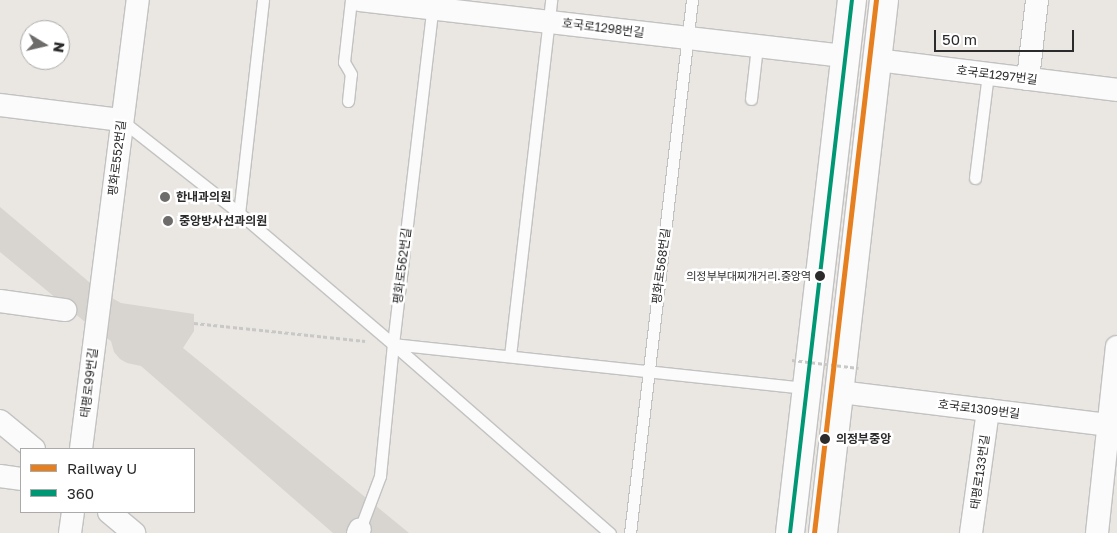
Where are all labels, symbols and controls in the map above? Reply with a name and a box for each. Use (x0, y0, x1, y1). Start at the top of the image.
street label: 호국로1298번길 (561, 16, 645, 40)
north arrow (20, 20, 70, 70)
scale bar (937, 20, 1077, 52)
text: 50 m (942, 30, 977, 48)
text: N (50, 41, 69, 54)
street label: 호국로1297번길 (956, 63, 1038, 87)
street label: 평화로552번길 (105, 119, 129, 197)
marker: 한내과의원 (158, 190, 172, 204)
place label: 한내과의원 (176, 190, 231, 204)
marker: 중앙방사선과의원 (161, 214, 175, 228)
place label: 중앙방사선과의원 (179, 214, 267, 228)
street label: 평화로562번길 (390, 227, 414, 305)
street label: 평화로568번길 (649, 227, 673, 305)
place label: 의정부부대찌개거리.중앙역 (686, 269, 811, 283)
marker: 의정부부대찌개거리.중앙역 (815, 271, 825, 281)
street label: 태평로99번길 (78, 348, 100, 418)
street label: 호국로1309번길 (937, 397, 1021, 421)
marker: 의정부중앙 (818, 432, 832, 446)
place label: 의정부중앙 (836, 432, 891, 446)
street label: 태평로133번길 (968, 434, 992, 510)
legend (20, 448, 195, 513)
text: Railway U (67, 459, 137, 477)
text: 360 (67, 484, 94, 502)

